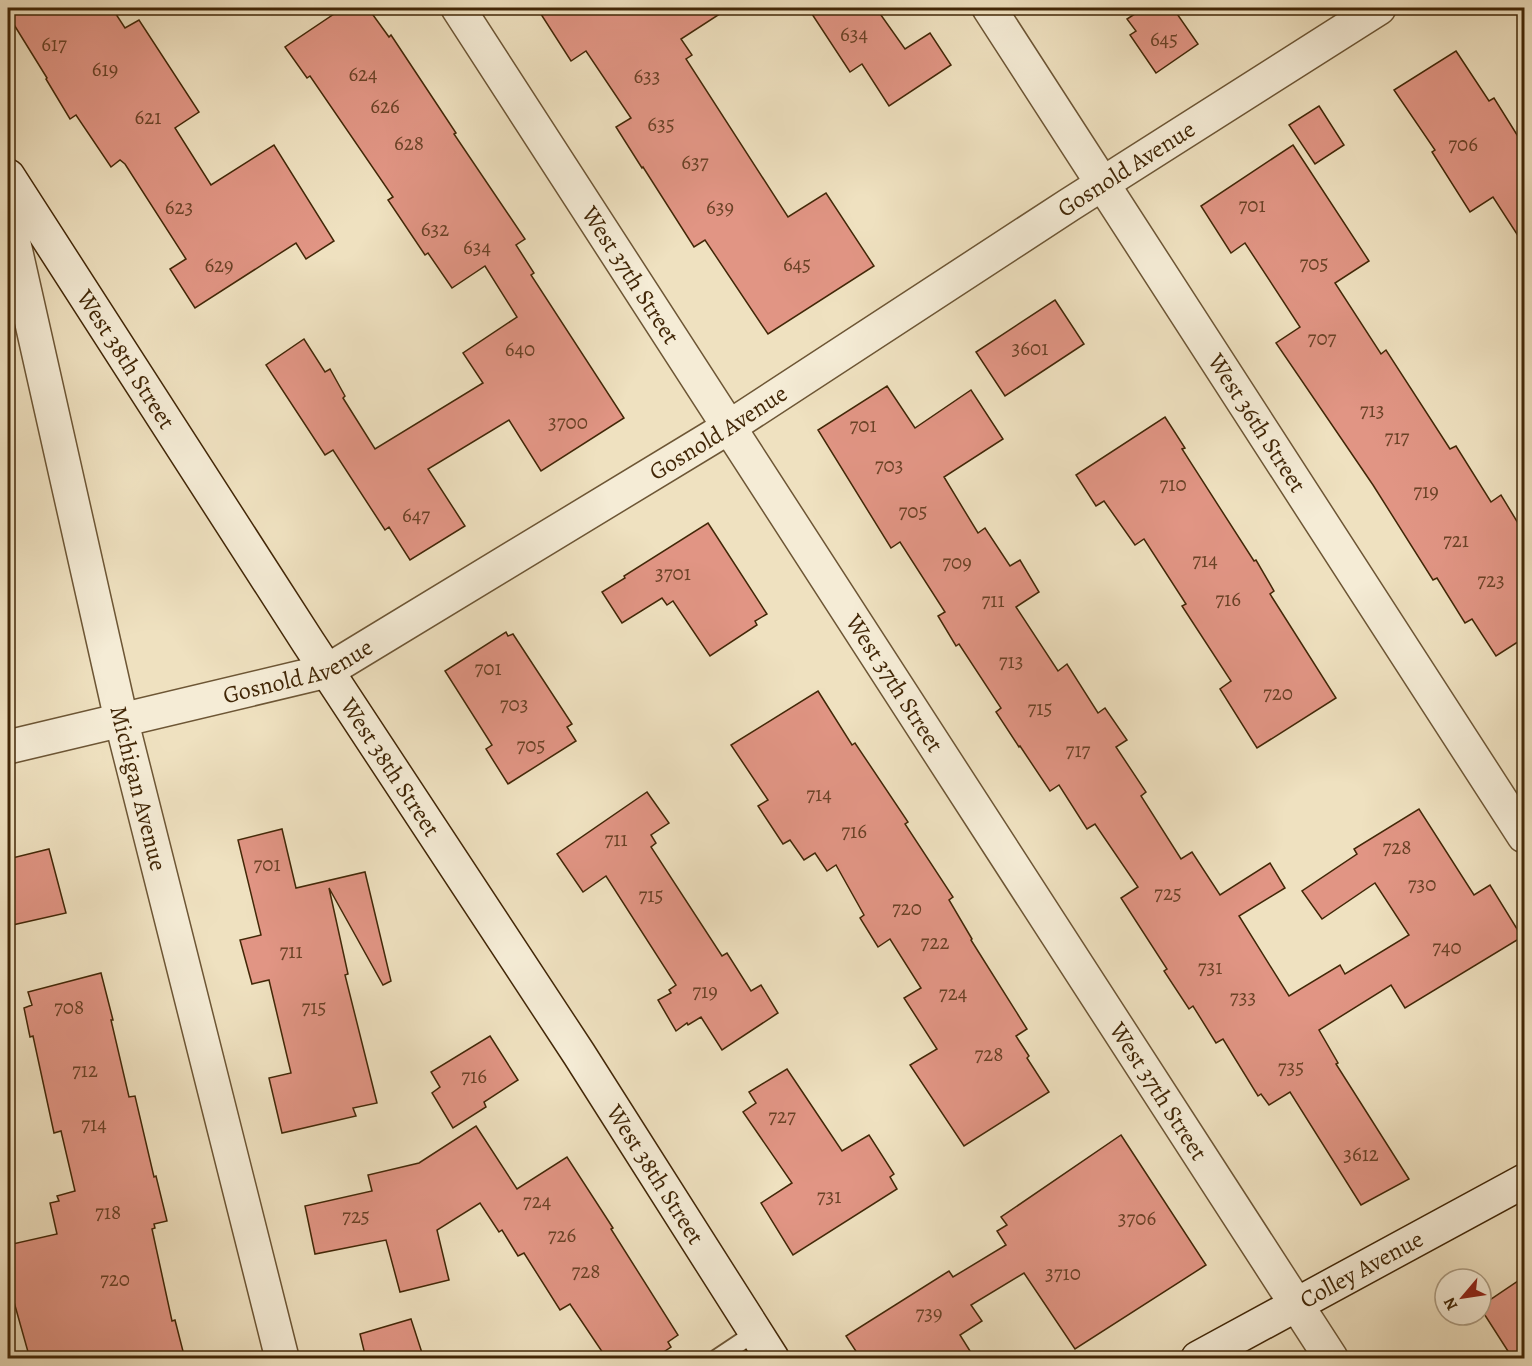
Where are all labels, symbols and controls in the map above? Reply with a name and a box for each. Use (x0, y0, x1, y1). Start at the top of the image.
house number: 634 (840, 20, 868, 48)
house number: 645 (1150, 25, 1178, 53)
house number: 617 (41, 30, 67, 58)
house number: 619 (92, 55, 118, 83)
house number: 624 (348, 60, 378, 88)
house number: 633 (633, 62, 661, 90)
house number: 626 (370, 92, 400, 120)
house number: 621 (135, 103, 161, 131)
house number: 635 (647, 110, 675, 138)
street label: Gosnold Avenue (1051, 113, 1201, 224)
house number: 628 (394, 129, 424, 157)
house number: 706 (1448, 130, 1478, 158)
house number: 637 (681, 148, 709, 176)
house number: 701 (1238, 191, 1266, 219)
house number: 623 (165, 193, 193, 221)
house number: 639 (706, 193, 734, 221)
street label: West 37th Street (574, 199, 687, 350)
house number: 632 (421, 215, 449, 243)
house number: 634 (463, 233, 491, 261)
house number: 705 (1299, 249, 1329, 277)
house number: 645 (783, 250, 811, 278)
house number: 629 (204, 251, 234, 279)
street label: West 38th Street (69, 283, 183, 435)
house number: 707 (1308, 324, 1337, 352)
house number: 3601 (1012, 334, 1048, 362)
house number: 640 (505, 335, 535, 363)
street label: West 36th Street (1200, 346, 1314, 499)
street label: Gosnold Avenue (643, 377, 793, 488)
house number: 713 (1360, 396, 1384, 424)
house number: 3700 (548, 408, 588, 436)
house number: 701 (849, 411, 877, 439)
house number: 717 (1385, 423, 1410, 451)
house number: 703 (875, 451, 903, 479)
house number: 710 (1159, 470, 1187, 498)
house number: 719 (1413, 477, 1439, 505)
house number: 705 (898, 497, 928, 525)
house number: 647 (402, 501, 430, 529)
house number: 721 (1443, 526, 1469, 554)
house number: 714 (1192, 546, 1218, 574)
house number: 709 (942, 548, 972, 576)
house number: 3701 (655, 559, 691, 587)
house number: 723 (1477, 566, 1505, 594)
house number: 716 (1215, 585, 1241, 613)
house number: 711 (981, 586, 1005, 614)
street label: West 37th Street (838, 607, 951, 758)
street label: Gosnold Avenue (220, 631, 379, 711)
house number: 713 (999, 647, 1023, 675)
house number: 701 (474, 654, 502, 682)
house number: 720 (1263, 679, 1293, 707)
house number: 703 (500, 690, 528, 718)
street label: West 38th Street (332, 691, 448, 843)
house number: 715 (1027, 694, 1053, 722)
street label: Michigan Avenue (103, 703, 175, 874)
house number: 705 (516, 731, 546, 759)
house number: 717 (1066, 736, 1091, 764)
house number: 714 (806, 780, 832, 808)
house number: 716 (841, 817, 867, 845)
house number: 711 (604, 825, 628, 853)
house number: 728 (1383, 833, 1411, 861)
house number: 701 (253, 850, 281, 878)
house number: 730 (1408, 870, 1436, 898)
house number: 725 (1154, 879, 1182, 907)
house number: 715 (638, 881, 664, 909)
house number: 720 (892, 894, 922, 922)
house number: 722 (921, 928, 949, 956)
house number: 740 (1432, 933, 1462, 961)
house number: 711 (279, 937, 303, 965)
house number: 731 (1198, 953, 1222, 981)
house number: 719 (692, 977, 718, 1005)
house number: 724 (939, 979, 967, 1007)
house number: 733 (1230, 983, 1256, 1011)
house number: 708 (54, 993, 84, 1021)
house number: 715 (301, 993, 327, 1021)
street label: West 37th Street (1102, 1015, 1215, 1166)
house number: 728 (975, 1040, 1003, 1068)
house number: 735 (1278, 1053, 1304, 1081)
house number: 712 (72, 1056, 98, 1084)
house number: 716 (461, 1062, 487, 1090)
street label: West 38th Street (599, 1098, 712, 1251)
house number: 727 (768, 1102, 796, 1130)
house number: 714 (81, 1110, 107, 1138)
house number: 3612 (1343, 1140, 1379, 1168)
house number: 731 (817, 1182, 841, 1210)
house number: 724 (523, 1187, 551, 1215)
house number: 718 (95, 1198, 121, 1226)
house number: 725 (342, 1202, 370, 1230)
house number: 3706 (1118, 1204, 1157, 1232)
house number: 726 (548, 1221, 577, 1249)
street label: Colley Avenue (1294, 1223, 1429, 1316)
house number: 728 (572, 1257, 600, 1285)
house number: 3710 (1045, 1259, 1081, 1287)
house number: 720 (100, 1265, 130, 1293)
north arrow (1433, 1267, 1493, 1327)
text: N (1438, 1293, 1463, 1314)
house number: 739 (915, 1299, 943, 1327)

